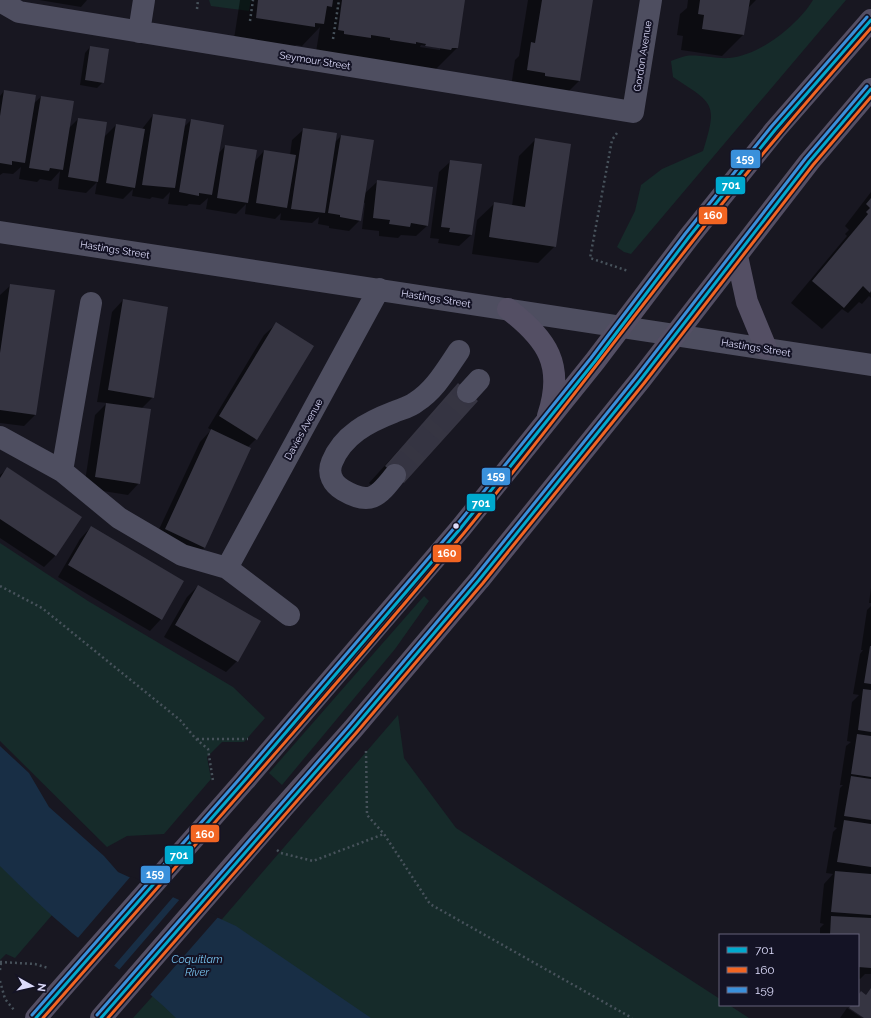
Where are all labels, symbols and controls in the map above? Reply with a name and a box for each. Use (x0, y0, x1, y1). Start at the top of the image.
street label: Gordon Avenue (631, 20, 654, 92)
street label: Seymour Street (279, 49, 352, 72)
line badge: 159 (730, 149, 761, 169)
text: 159 (736, 153, 755, 166)
line badge: 701 (715, 176, 746, 195)
text: 701 (722, 179, 741, 192)
line badge: 160 (698, 206, 728, 225)
text: 160 (704, 209, 723, 222)
street label: Hastings Street (79, 239, 151, 261)
street label: Hastings Street (400, 288, 472, 310)
street label: Hastings Street (720, 337, 792, 359)
street label: Davies Avenue (282, 397, 325, 462)
line badge: 159 (481, 467, 511, 486)
text: 159 (487, 470, 506, 483)
line badge: 701 (466, 493, 496, 512)
text: 701 (472, 497, 491, 510)
unlabelled marker (451, 521, 461, 531)
line badge: 160 (432, 544, 462, 563)
text: 160 (438, 547, 457, 560)
line badge: 160 (190, 824, 220, 843)
text: 160 (196, 828, 215, 841)
line badge: 701 (164, 845, 194, 865)
text: 701 (170, 849, 189, 862)
line badge: 159 (140, 865, 171, 884)
text: 159 (146, 868, 165, 881)
legend (719, 934, 859, 1006)
text: 701 (755, 943, 774, 957)
water label: Coquitlam River (171, 953, 223, 979)
text: 160 (755, 963, 775, 977)
north arrow (12, 966, 52, 1006)
text: N (34, 982, 48, 992)
text: 159 (755, 983, 774, 997)

